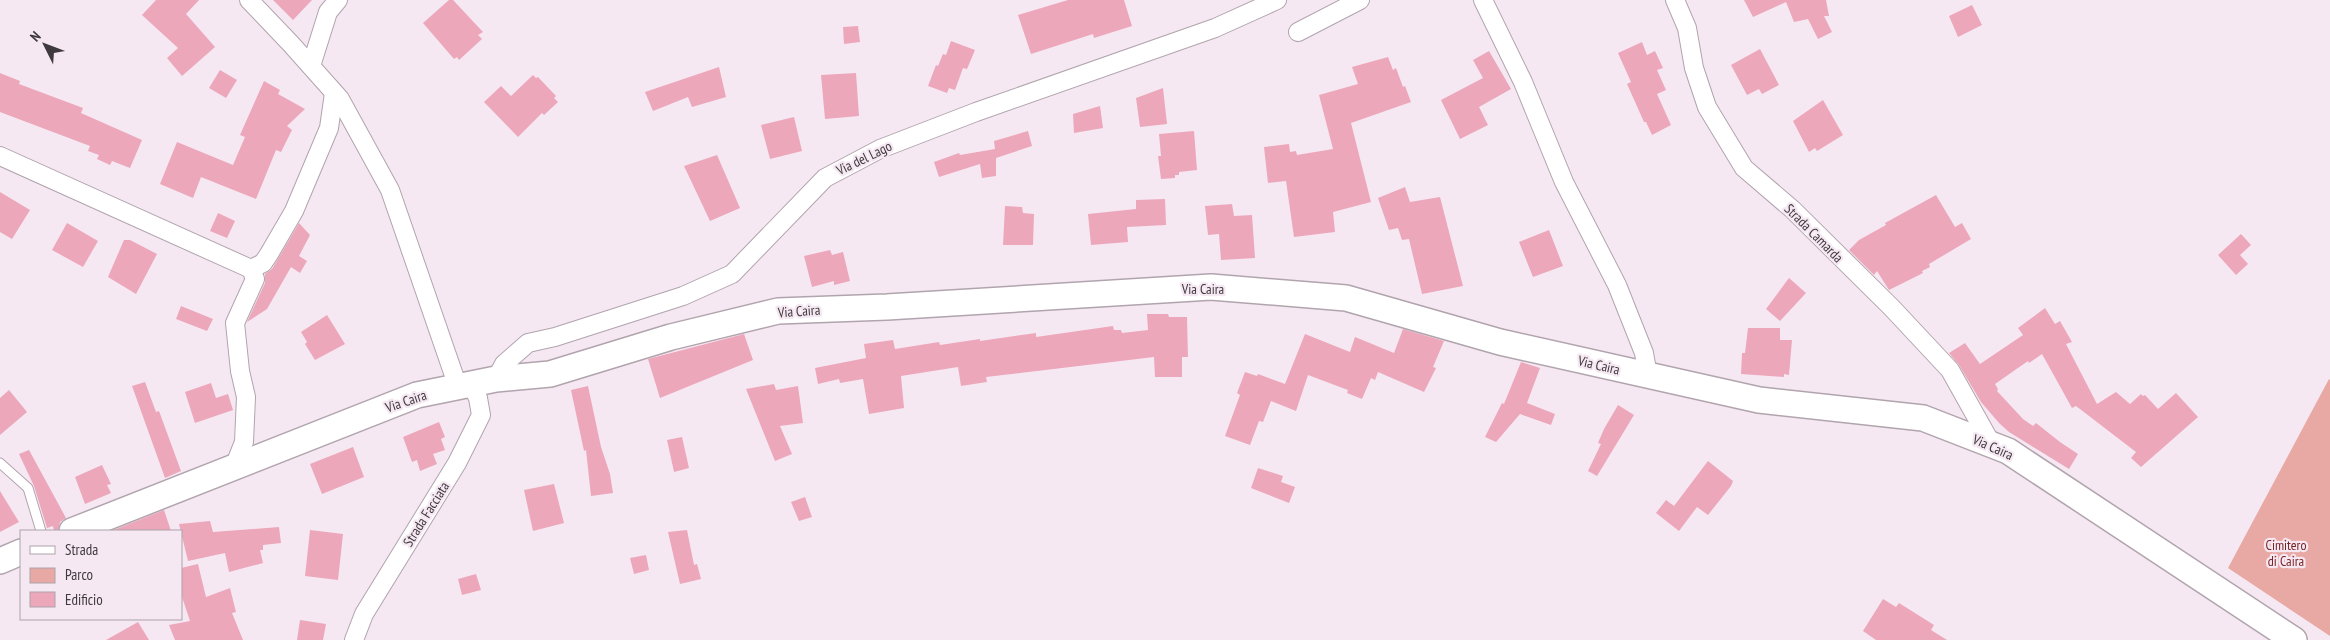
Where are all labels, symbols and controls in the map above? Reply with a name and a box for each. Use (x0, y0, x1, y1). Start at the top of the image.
north arrow (20, 20, 70, 70)
text: N (26, 27, 45, 45)
street label: Via del Lago (832, 137, 895, 180)
street label: Strada Camarda (1781, 200, 1847, 266)
street label: Via Caira (1181, 280, 1224, 298)
street label: Via Caira (776, 301, 821, 322)
street label: Via Caira (1575, 351, 1622, 379)
street label: Via Caira (382, 386, 429, 417)
street label: Via Caira (1969, 430, 2016, 464)
street label: Strada Facciata (399, 478, 453, 550)
legend (20, 530, 182, 620)
park label: Cimitero di Caira (2265, 536, 2307, 570)
text: Strada (65, 540, 98, 559)
text: Parco (65, 565, 93, 584)
text: Edificio (65, 590, 103, 609)

